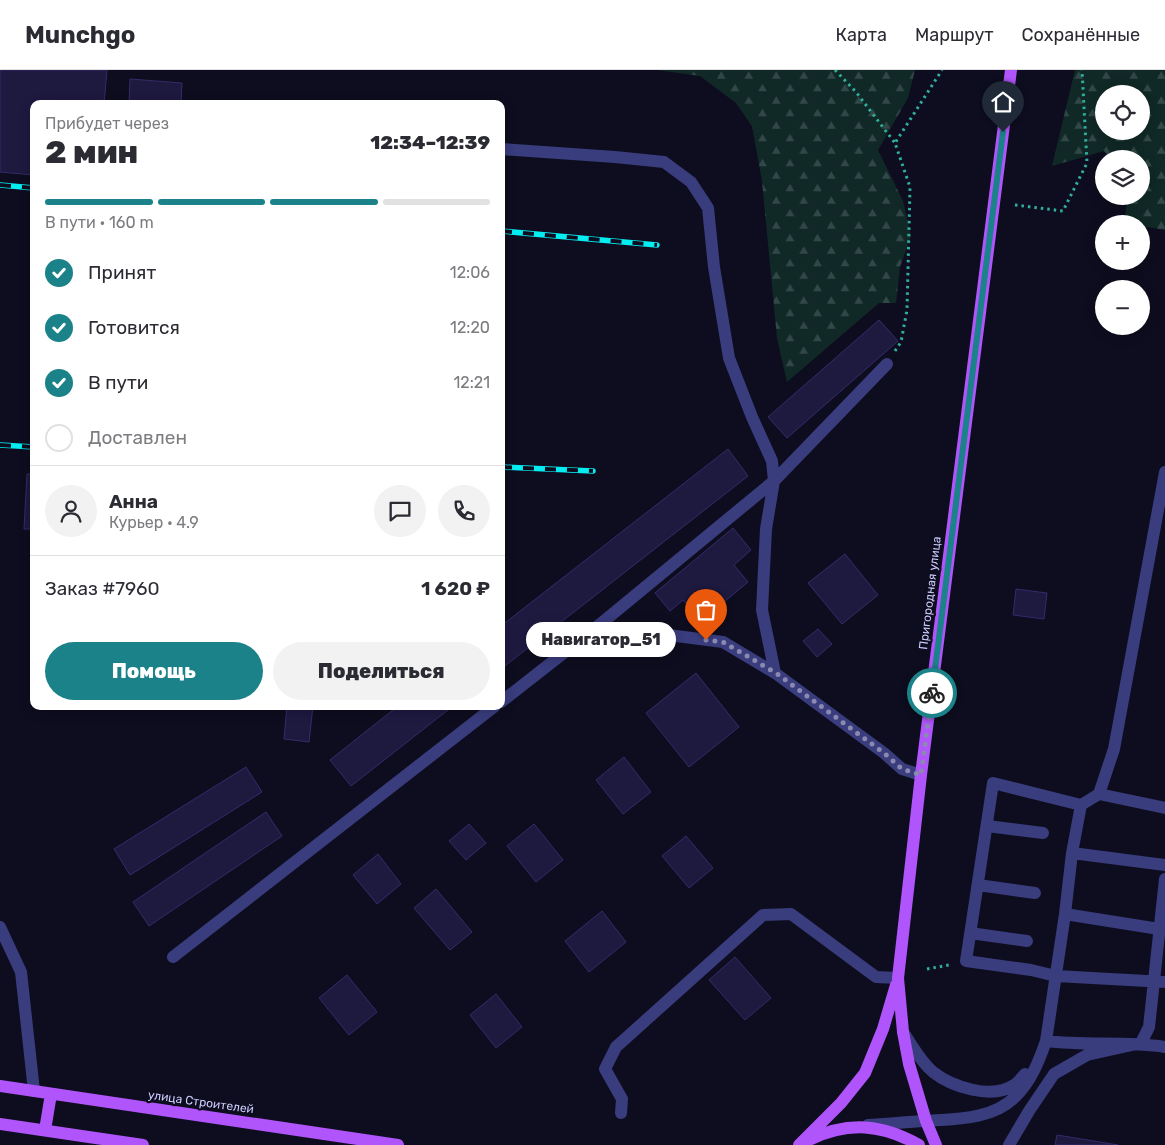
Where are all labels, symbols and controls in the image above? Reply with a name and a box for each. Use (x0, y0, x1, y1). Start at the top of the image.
text: Munchgo (25, 21, 135, 49)
text: Карта (836, 24, 887, 46)
text: Маршрут (915, 24, 994, 46)
text: Сохранённые (1022, 24, 1140, 46)
pin (982, 81, 1024, 132)
map controls (1095, 85, 1150, 335)
button: locate (1095, 85, 1150, 140)
icon: home (989, 88, 1017, 116)
text: Прибудет через (45, 114, 169, 133)
text: 12:34–12:39 (370, 131, 490, 154)
text: 2 мин (45, 133, 138, 171)
button: layers (1095, 150, 1150, 205)
text: В пути · 160 m (45, 213, 154, 232)
button: + (1095, 215, 1150, 270)
icon: check (45, 259, 73, 287)
text: Принят (88, 261, 156, 284)
text: 12:06 (450, 263, 490, 282)
button: − (1095, 280, 1150, 335)
icon: check (45, 314, 73, 342)
text: Готовится (88, 316, 180, 339)
text: 12:20 (450, 318, 490, 337)
icon: check (45, 369, 73, 397)
text: В пути (88, 371, 148, 394)
text: 12:21 (453, 373, 490, 392)
text: Доставлен (88, 426, 187, 449)
button: person (45, 485, 97, 537)
button: chat (374, 485, 426, 537)
button: phone (438, 485, 490, 537)
text: Анна (109, 490, 158, 513)
text: Курьер · 4.9 (109, 513, 199, 532)
street label: Пригородная улица (916, 536, 944, 650)
text: Заказ #7960 (45, 577, 160, 600)
text: 1 620 ₽ (421, 577, 490, 600)
pin (685, 589, 727, 640)
icon: bag (692, 596, 720, 624)
callout: Навигатор_51 (526, 622, 676, 658)
text: Навигатор_51 (541, 630, 661, 649)
button: Помощь (45, 642, 263, 700)
button: Поделиться (273, 642, 490, 700)
courier (907, 668, 957, 718)
icon: bike (918, 679, 946, 707)
street label: улица Строителей (147, 1088, 255, 1116)

